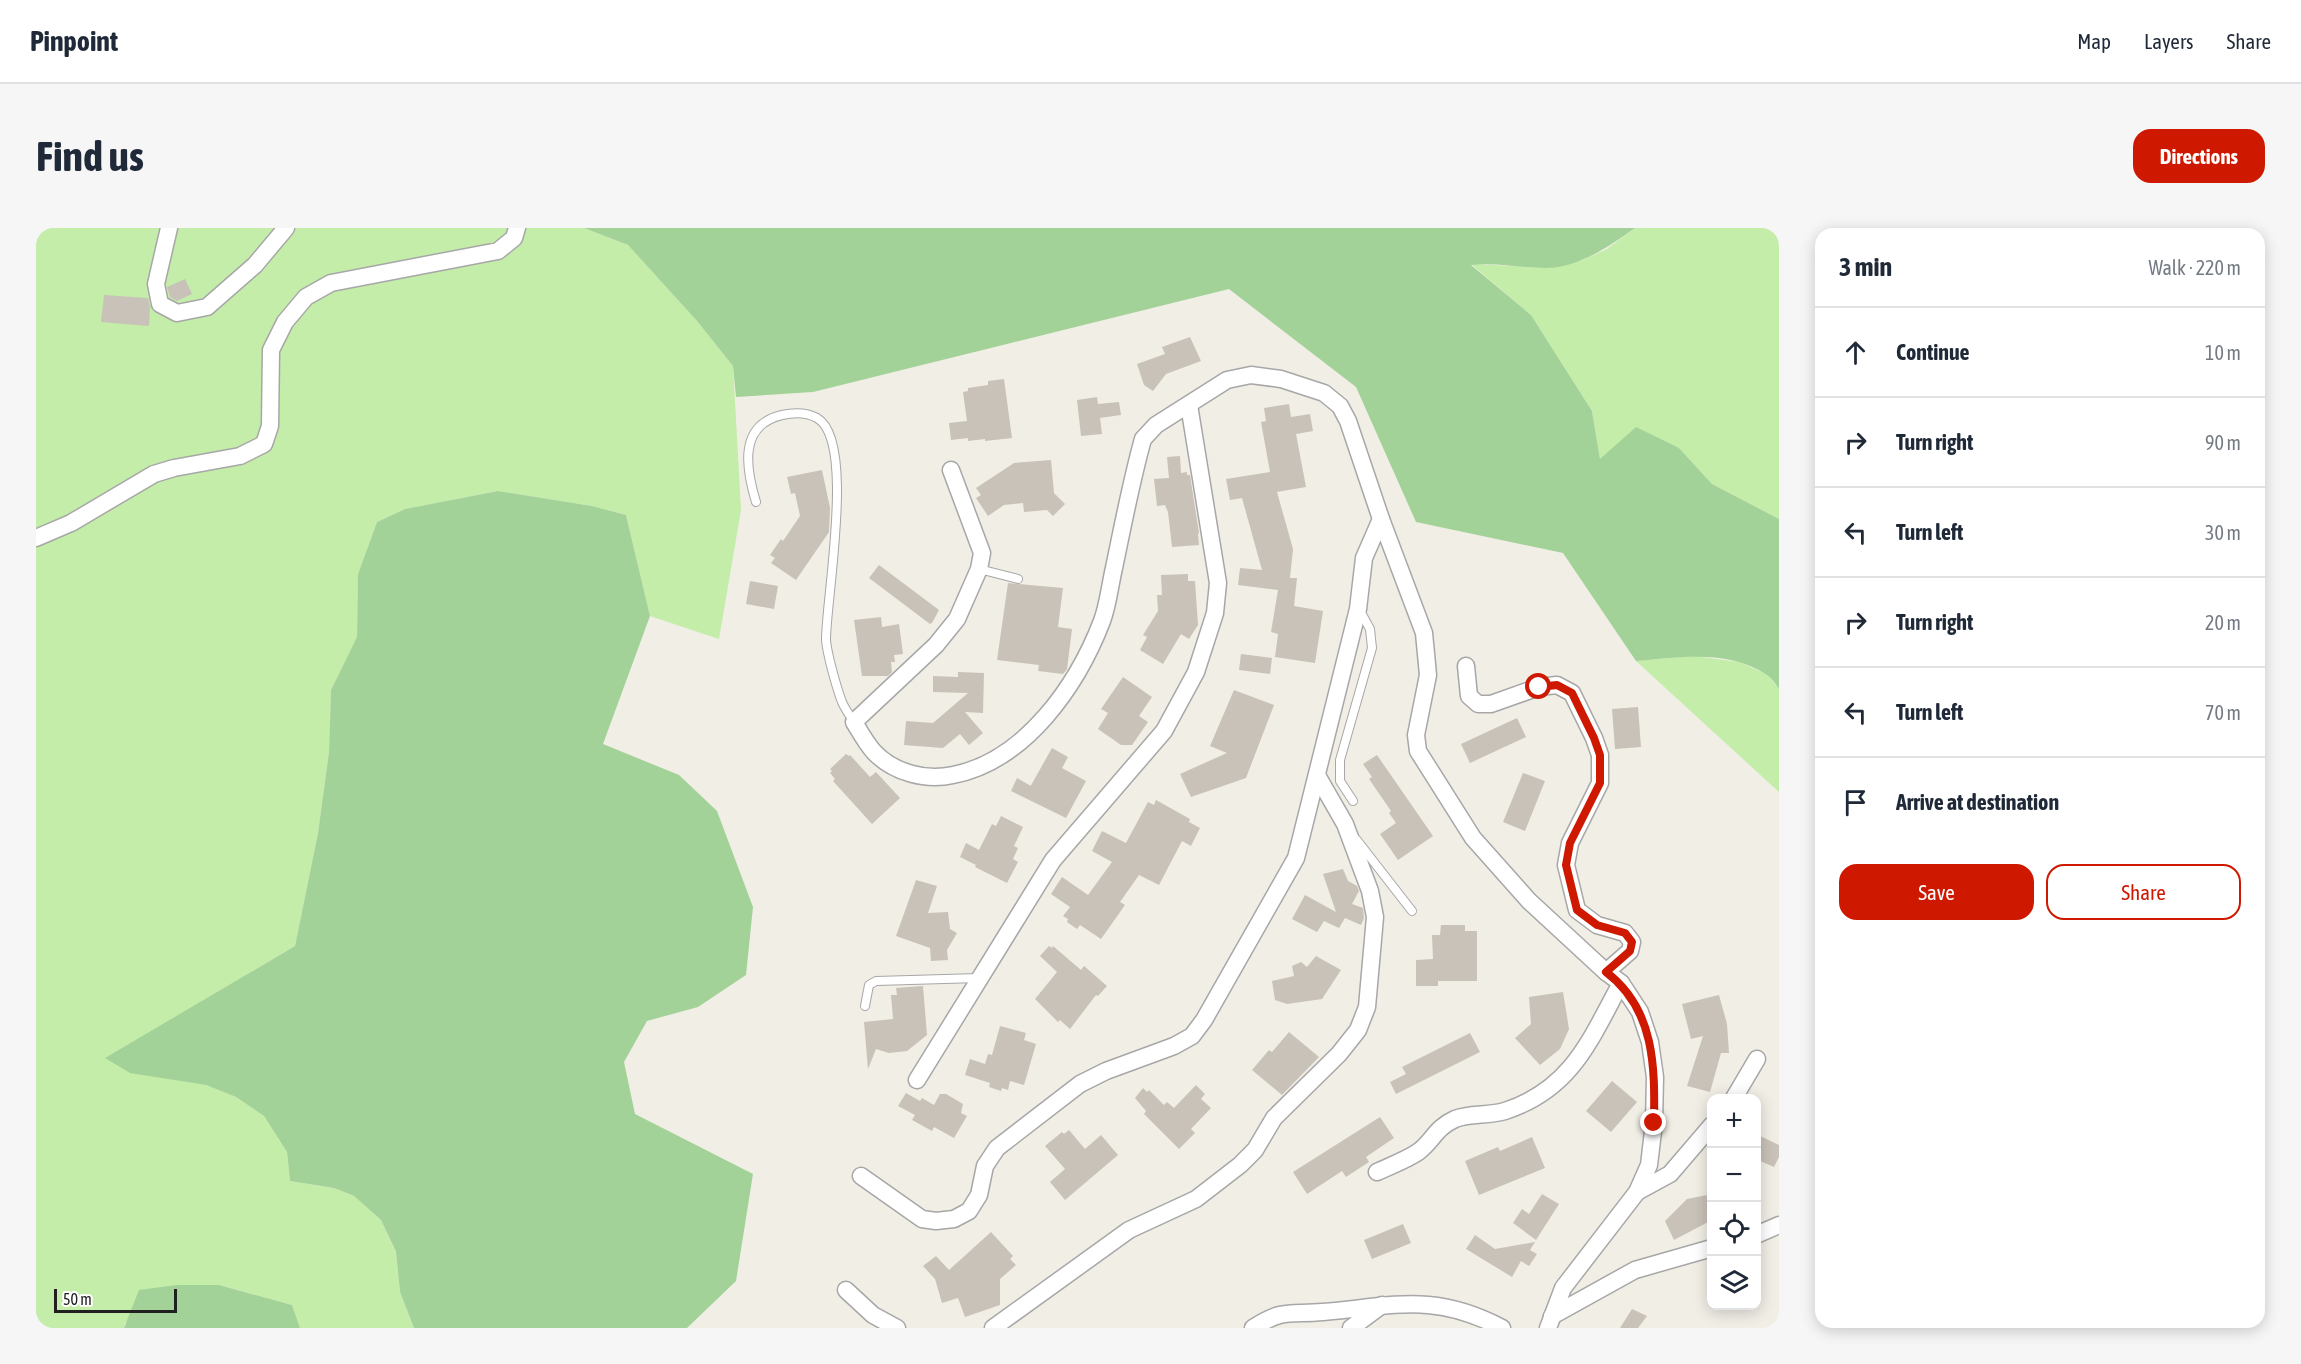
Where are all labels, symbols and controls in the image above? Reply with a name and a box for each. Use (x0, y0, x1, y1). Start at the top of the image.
text: Pinpoint (30, 25, 118, 57)
text: Map (2077, 29, 2111, 53)
text: Layers (2144, 29, 2194, 53)
text: Share (2227, 29, 2271, 53)
button: Directions (2133, 129, 2265, 183)
text: Find us (36, 132, 144, 180)
text: 3 min (1839, 252, 1892, 282)
text: Walk · 220 m (2149, 256, 2241, 279)
icon: ahead (1839, 336, 1872, 369)
text: Continue (1896, 339, 1970, 365)
text: 10 m (2205, 341, 2241, 364)
icon: right (1839, 426, 1872, 459)
text: Turn right (1896, 429, 1973, 455)
text: 90 m (2205, 431, 2241, 454)
icon: left (1839, 516, 1872, 549)
text: Turn left (1896, 519, 1963, 545)
text: 30 m (2205, 521, 2241, 544)
icon: right (1839, 606, 1872, 639)
text: Turn right (1896, 609, 1973, 635)
text: 20 m (2205, 611, 2241, 634)
route start (1525, 673, 1551, 699)
icon: left (1839, 696, 1872, 729)
text: Turn left (1896, 699, 1963, 725)
text: 70 m (2205, 701, 2241, 724)
icon: arrive (1839, 786, 1872, 819)
text: Arrive at destination (1896, 789, 2059, 815)
button: Save (1839, 864, 2034, 920)
button: Share (2046, 864, 2241, 920)
map controls (1707, 1094, 1761, 1310)
button: + (1707, 1094, 1761, 1148)
route end (1640, 1109, 1666, 1135)
button: − (1707, 1148, 1761, 1202)
button: locate (1707, 1202, 1761, 1256)
button: layers (1707, 1256, 1761, 1310)
scale bar (54, 1286, 177, 1314)
text: 50 m (63, 1290, 92, 1308)

